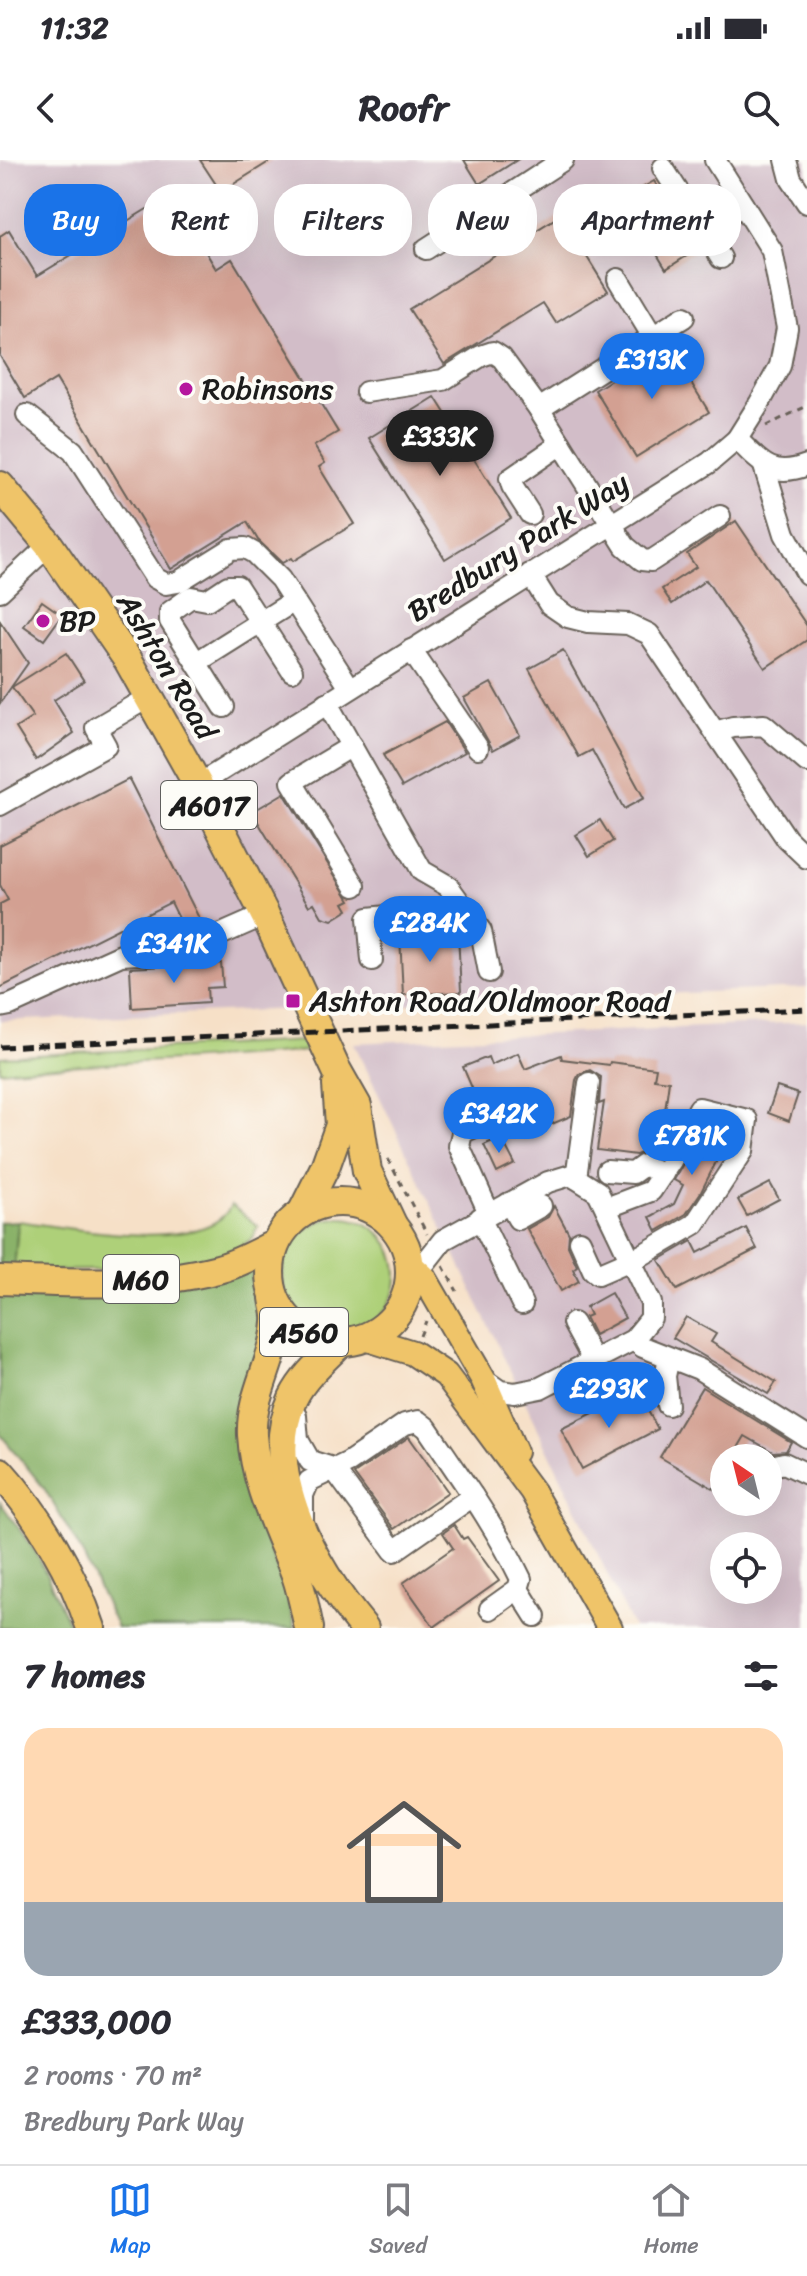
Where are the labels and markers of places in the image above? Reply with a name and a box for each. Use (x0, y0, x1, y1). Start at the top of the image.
pin: £313K (596, 333, 708, 401)
place label: Robinsons (202, 362, 334, 416)
marker: Robinsons (177, 380, 195, 398)
pin: £333K (384, 410, 496, 478)
place label: BP (59, 594, 96, 648)
marker: BP (34, 612, 52, 630)
pin: £284K (374, 896, 486, 964)
pin: £341K (118, 917, 230, 985)
place label: Ashton Road/Oldmoor Road (308, 974, 672, 1028)
marker: Ashton Road/Oldmoor Road (284, 992, 302, 1010)
pin: £342K (443, 1087, 555, 1155)
pin: £781K (636, 1109, 748, 1177)
pin: £293K (553, 1362, 665, 1430)

